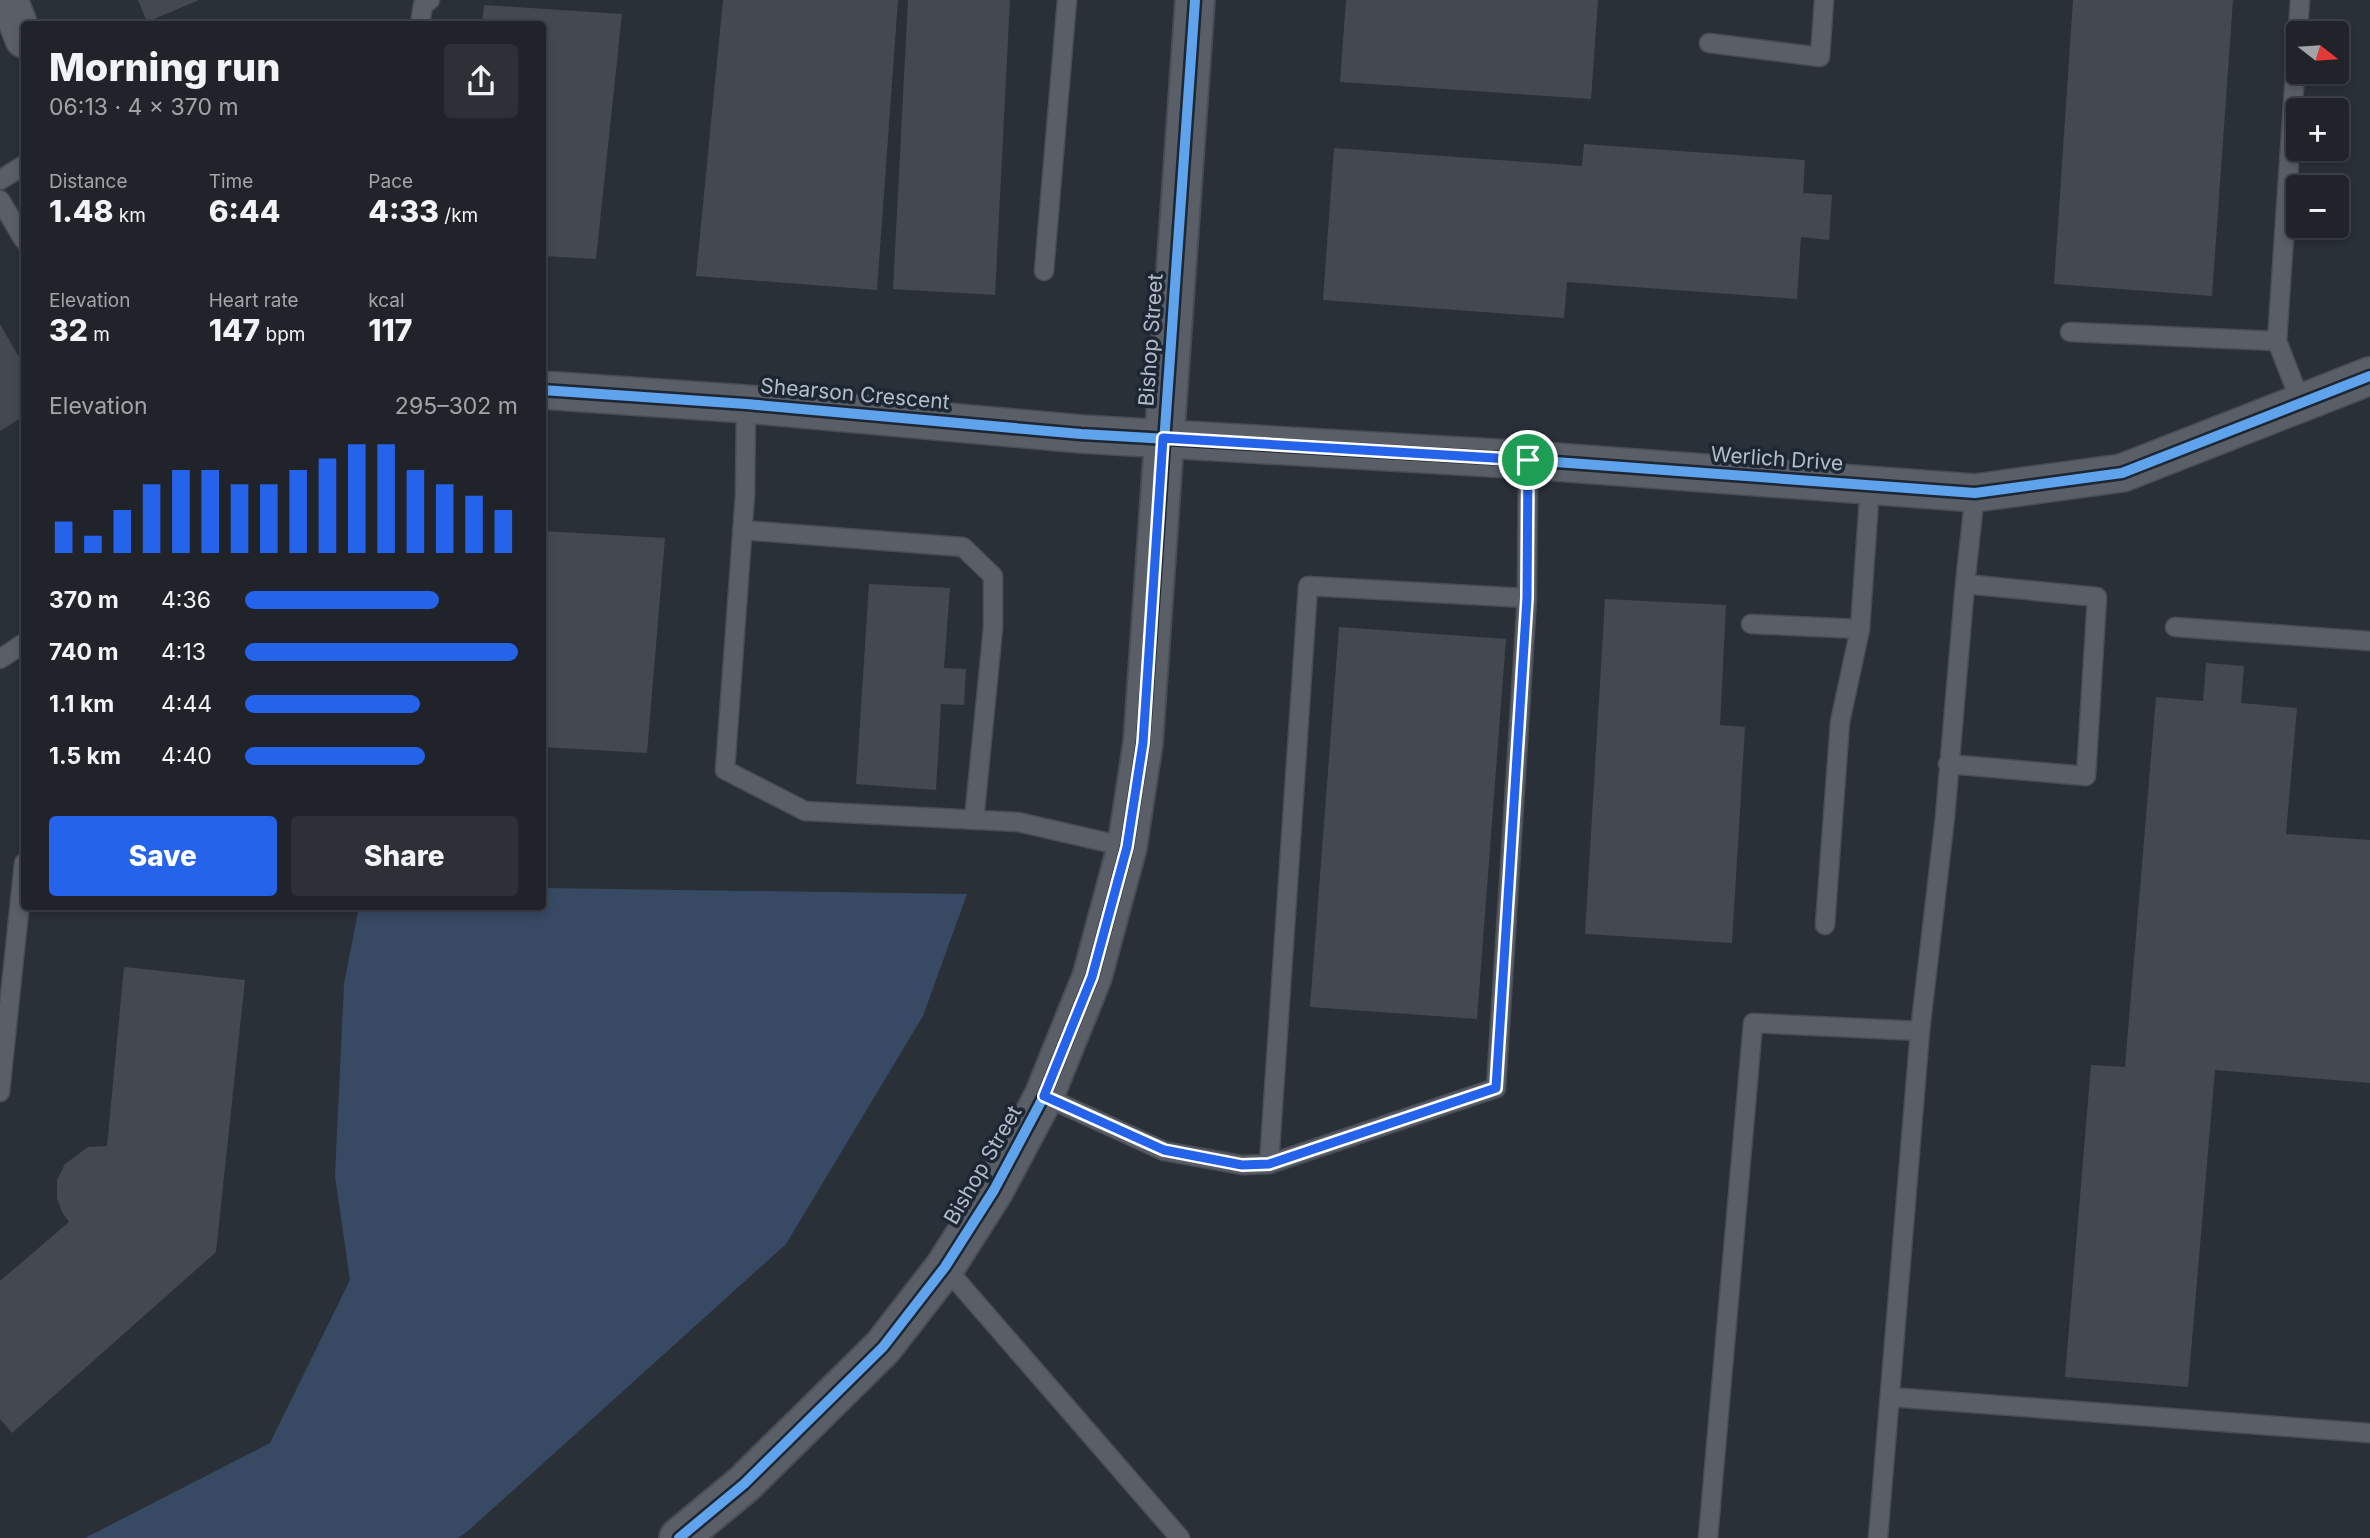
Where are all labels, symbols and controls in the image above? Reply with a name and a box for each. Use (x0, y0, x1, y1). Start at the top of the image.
north arrow (2286, 21, 2348, 84)
map controls (2286, 21, 2349, 238)
text: Morning run (49, 44, 280, 90)
button: share (444, 44, 518, 118)
text: 06:13 · 4 × 370 m (49, 93, 239, 121)
button: + (2286, 98, 2349, 161)
text: Distance (49, 170, 127, 193)
text: Time (209, 170, 253, 193)
text: Pace (368, 170, 413, 193)
button: − (2286, 175, 2349, 238)
text: 1.48 (49, 193, 113, 229)
text: 6:44 (209, 193, 280, 229)
text: 4:33 (368, 193, 439, 229)
text: km (113, 204, 146, 227)
text: /km (439, 204, 478, 227)
street label: Bishop Street (1133, 273, 1168, 407)
text: Elevation (49, 289, 130, 312)
text: Heart rate (209, 289, 299, 312)
text: kcal (368, 289, 405, 312)
text: 32 (49, 312, 88, 348)
text: 147 (209, 312, 260, 348)
text: 117 (368, 312, 412, 348)
text: m (88, 323, 110, 346)
text: bpm (260, 323, 305, 346)
street label: Shearson Crescent (759, 373, 951, 414)
text: Elevation (49, 392, 148, 420)
text: 295–302 m (395, 392, 518, 420)
pin (1498, 430, 1558, 490)
icon: arrive (1509, 441, 1547, 479)
street label: Werlich Drive (1710, 441, 1844, 476)
text: 370 m (49, 586, 119, 614)
text: 4:36 (161, 586, 211, 614)
text: 740 m (49, 638, 119, 666)
text: 4:13 (161, 638, 206, 666)
text: 1.1 km (49, 690, 114, 718)
text: 4:44 (161, 690, 212, 718)
text: 1.5 km (49, 742, 121, 770)
text: 4:40 (161, 742, 212, 770)
button: Save (49, 816, 277, 896)
button: Share (291, 816, 518, 896)
street label: Bishop Street (939, 1101, 1027, 1229)

